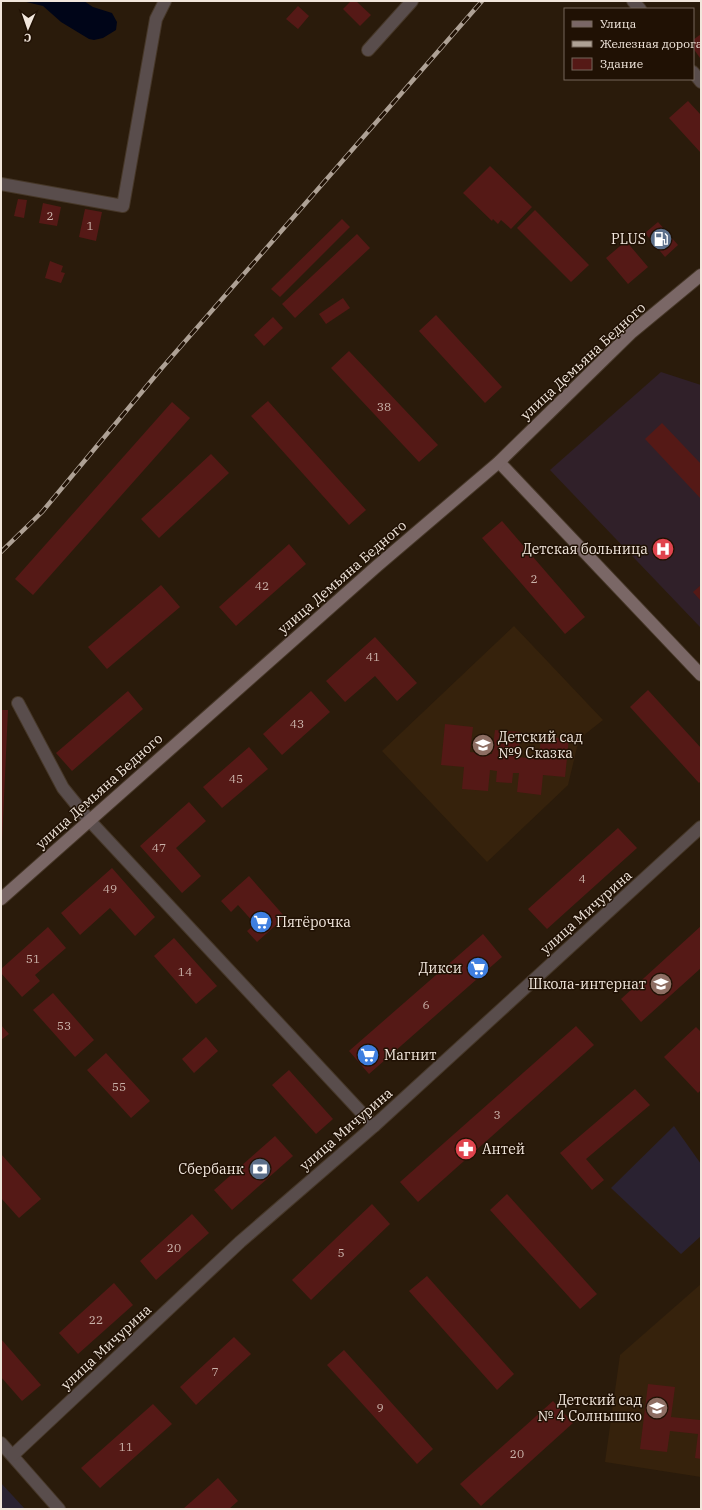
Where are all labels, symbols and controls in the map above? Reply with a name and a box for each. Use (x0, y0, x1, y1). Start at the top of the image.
north arrow (8, 8, 48, 48)
legend (564, 8, 694, 80)
text: Улица (600, 16, 637, 31)
text: С (24, 31, 32, 45)
text: Железная дорога (600, 36, 702, 51)
text: Здание (600, 56, 643, 71)
house number: 2 (46, 208, 54, 223)
house number: 1 (86, 218, 94, 233)
fuel station icon: PLUS (648, 226, 674, 252)
place label: PLUS (611, 230, 646, 248)
street label: улица Демьяна Бедного (517, 298, 649, 424)
house number: 38 (377, 399, 391, 414)
street label: улица Демьяна Бедного (274, 516, 410, 638)
hospital icon: Детская больница (650, 536, 676, 562)
place label: Детская больница (522, 540, 648, 558)
house number: 2 (530, 571, 538, 586)
house number: 42 (255, 578, 269, 593)
house number: 41 (366, 649, 380, 664)
house number: 43 (290, 716, 304, 731)
place label: Детский сад №9 Сказка (498, 728, 583, 762)
street label: улица Демьяна Бедного (32, 729, 166, 853)
school or university icon: Детский сад №9 Сказка (470, 732, 496, 758)
house number: 45 (229, 771, 243, 786)
house number: 47 (152, 840, 166, 855)
street label: улица Мичурина (536, 866, 636, 958)
house number: 4 (578, 871, 586, 886)
house number: 49 (103, 881, 117, 896)
supermarket icon: Пятёрочка (248, 909, 274, 935)
place label: Пятёрочка (276, 913, 351, 931)
house number: 51 (26, 951, 40, 966)
supermarket icon: Дикси (465, 955, 491, 981)
place label: Дикси (419, 959, 462, 977)
house number: 14 (178, 964, 192, 979)
school or university icon: Школа-интернат (648, 971, 674, 997)
place label: Школа-интернат (529, 975, 646, 993)
house number: 6 (422, 997, 430, 1012)
house number: 53 (57, 1018, 71, 1033)
supermarket icon: Магнит (355, 1042, 381, 1068)
place label: Магнит (384, 1046, 436, 1064)
house number: 55 (112, 1079, 126, 1094)
street label: улица Мичурина (296, 1084, 396, 1174)
house number: 3 (493, 1107, 501, 1122)
pharmacy icon: Антей (453, 1136, 479, 1162)
place label: Антей (482, 1140, 525, 1158)
bank icon: Сбербанк (247, 1156, 273, 1182)
place label: Сбербанк (178, 1160, 244, 1178)
house number: 20 (167, 1240, 181, 1255)
house number: 5 (337, 1245, 345, 1260)
street label: улица Мичурина (57, 1300, 155, 1394)
house number: 22 (89, 1312, 103, 1327)
house number: 7 (211, 1364, 219, 1379)
place label: Детский сад № 4 Солнышко (538, 1391, 642, 1425)
school or university icon: Детский сад № 4 Солнышко (644, 1395, 670, 1421)
house number: 9 (376, 1400, 384, 1415)
house number: 11 (119, 1439, 133, 1454)
house number: 20 (510, 1446, 524, 1461)

